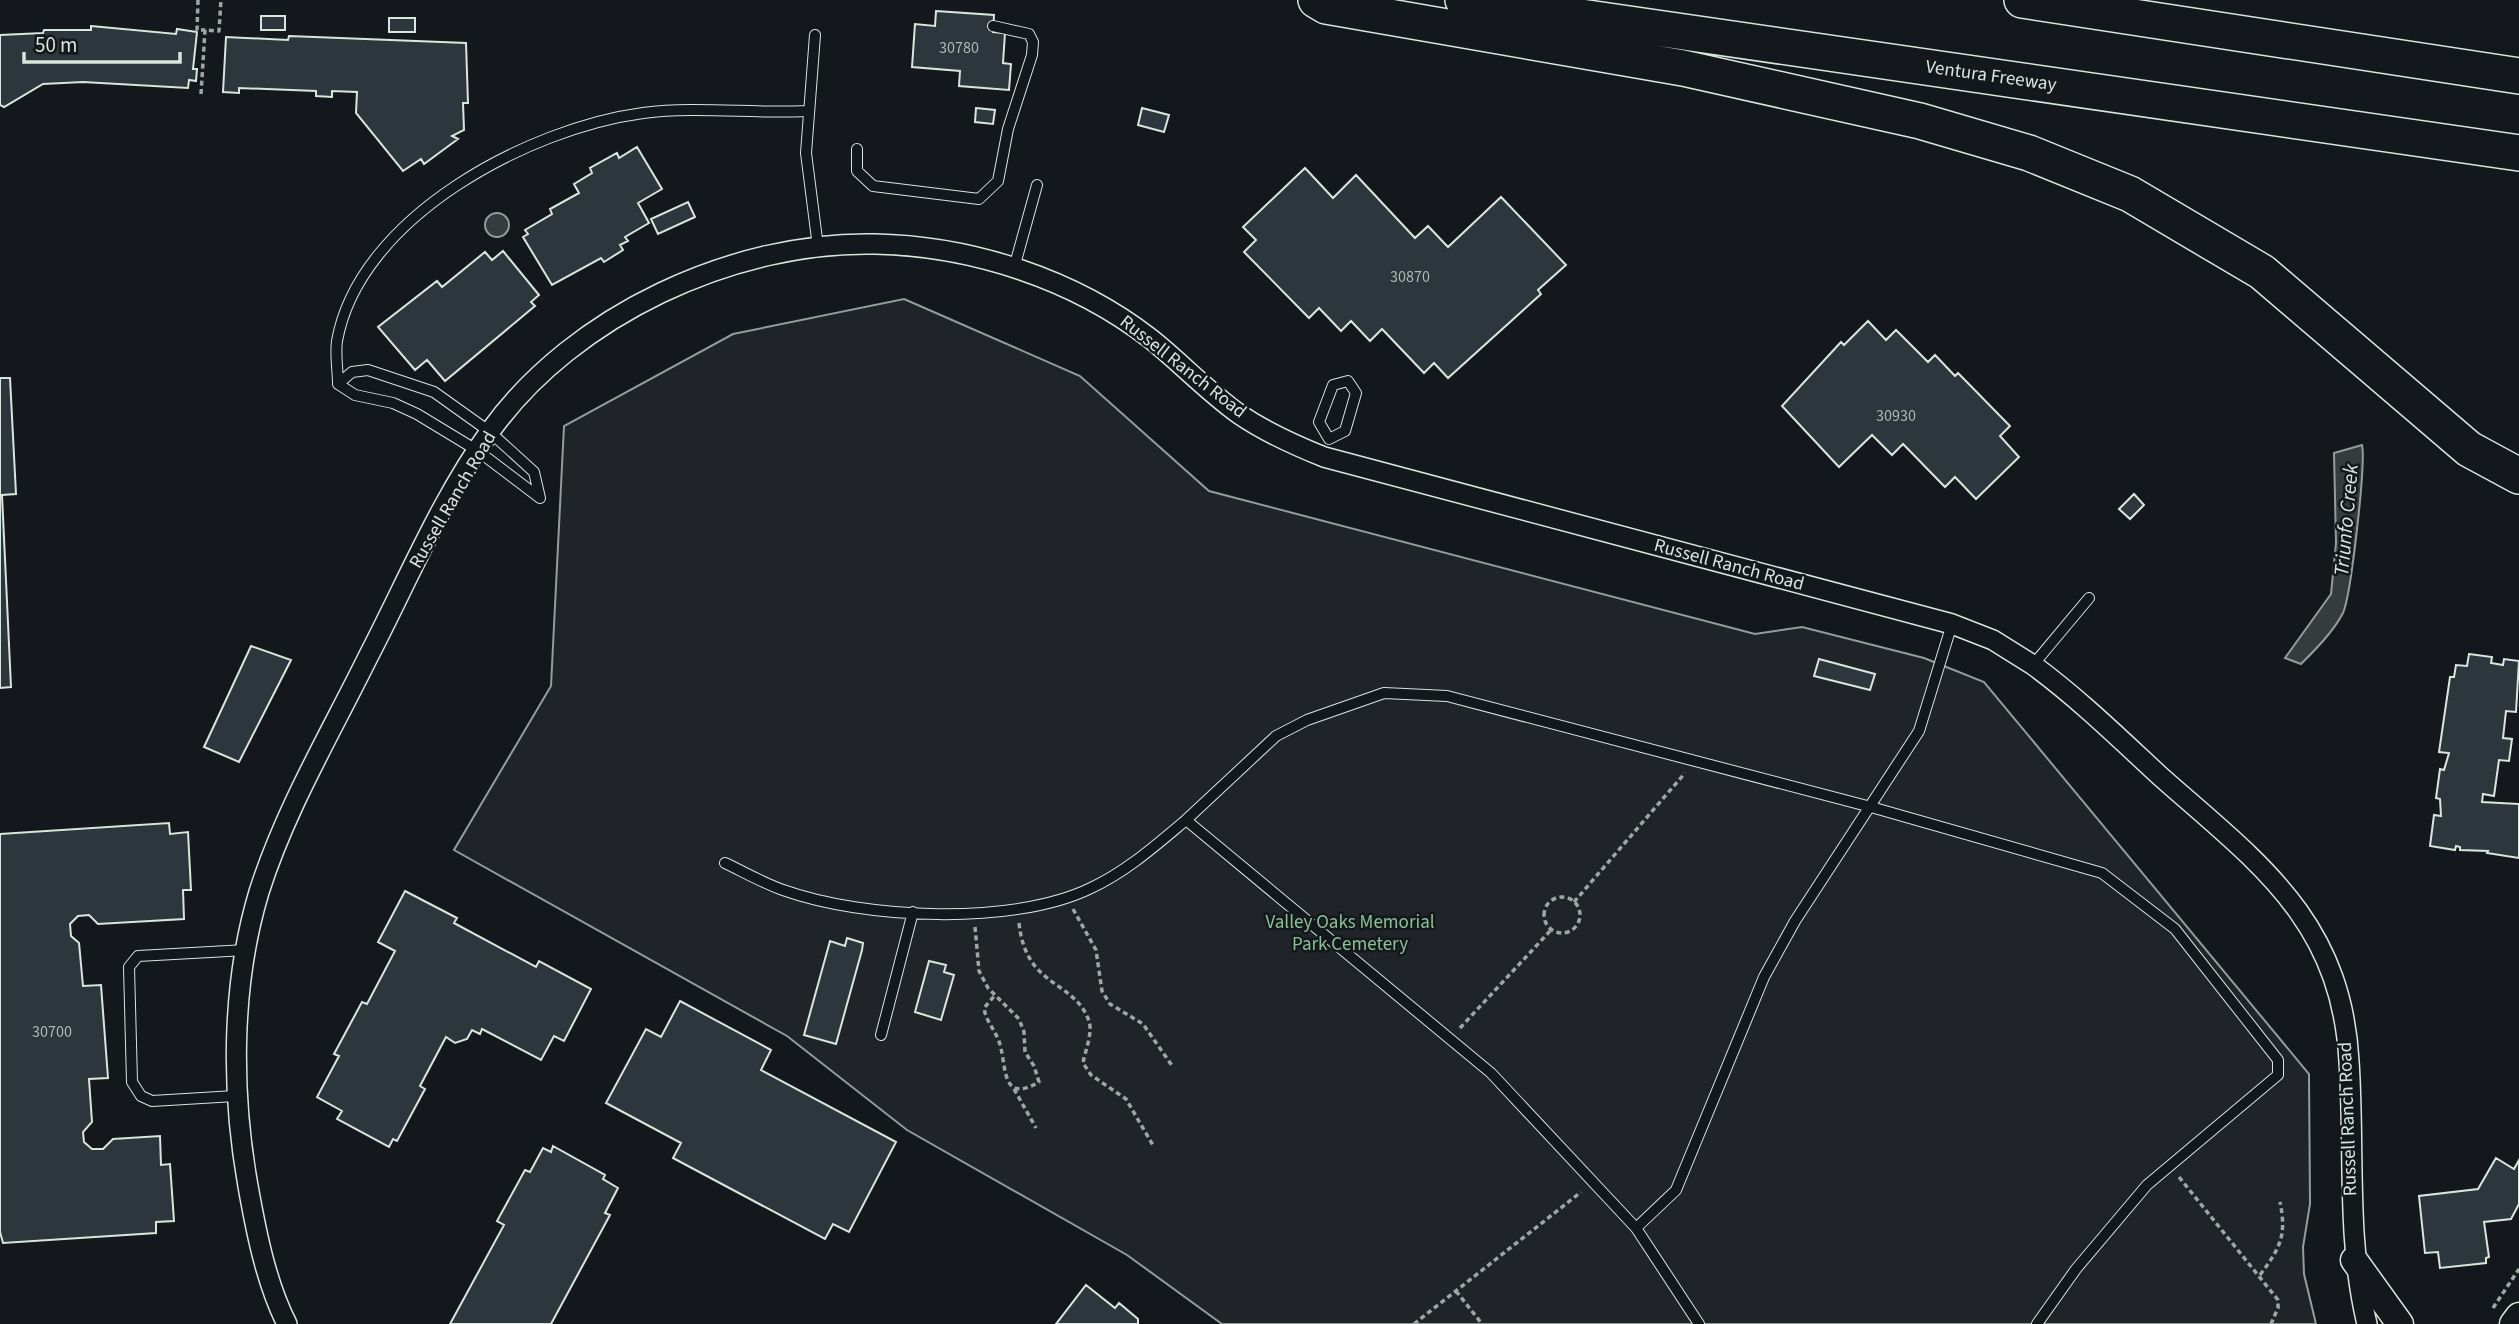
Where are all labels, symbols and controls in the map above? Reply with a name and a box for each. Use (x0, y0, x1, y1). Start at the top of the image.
scale bar (24, 21, 180, 65)
text: 50 m (35, 30, 77, 60)
house number: 30780 (939, 37, 979, 59)
street label: Ventura Freeway (1924, 53, 2058, 99)
house number: 30870 (1390, 266, 1430, 288)
street label: Russell Ranch Road (1114, 309, 1252, 425)
house number: 30930 (1876, 405, 1916, 427)
street label: Russell Ranch Road (403, 426, 503, 574)
water label: Triunfo Creek (2326, 462, 2366, 577)
street label: Russell Ranch Road (1651, 532, 1807, 598)
park label: Valley Oaks Memorial Park Cemetery (1265, 909, 1435, 958)
house number: 30700 (32, 1021, 72, 1043)
street label: Russell Ranch Road (2332, 1041, 2364, 1197)

